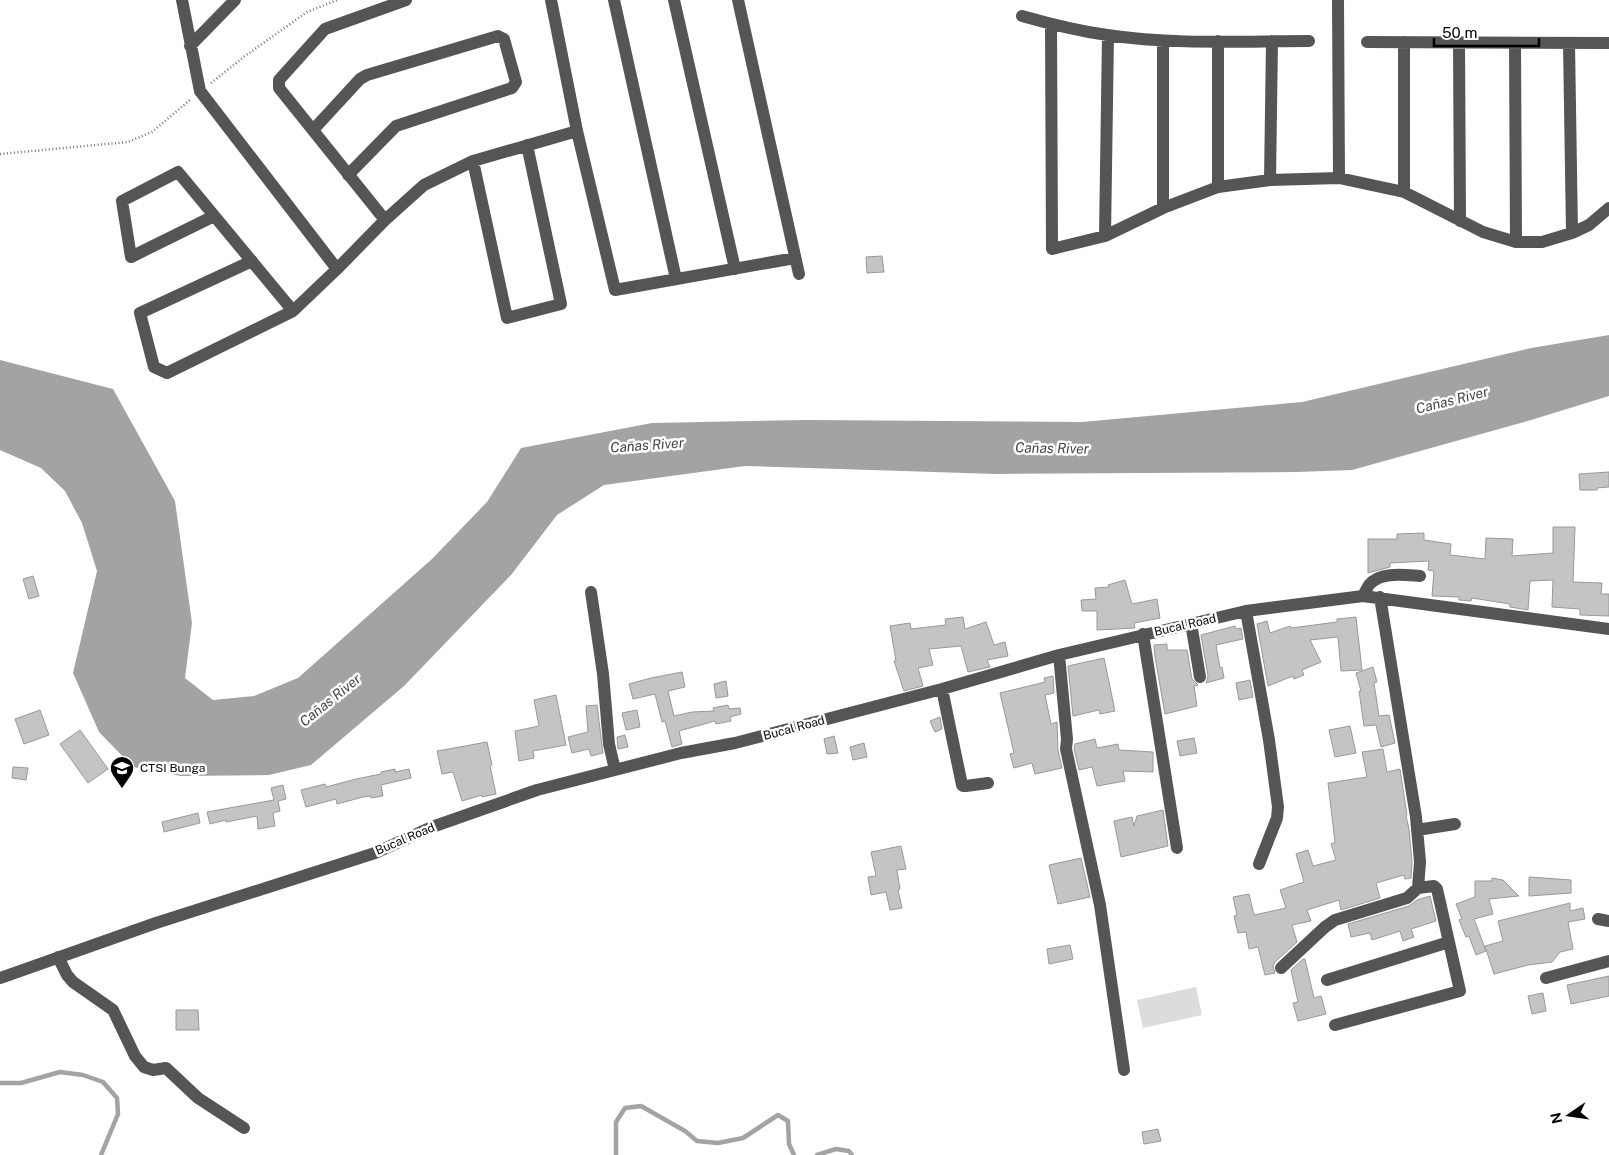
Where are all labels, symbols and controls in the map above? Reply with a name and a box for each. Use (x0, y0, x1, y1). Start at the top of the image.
scale bar (1434, 15, 1539, 47)
text: 50 m (1442, 24, 1477, 41)
water label: Cañas River (1414, 383, 1491, 417)
water label: Cañas River (610, 434, 685, 456)
water label: Cañas River (1015, 439, 1090, 457)
street label: Bucal Road (1153, 611, 1217, 639)
water label: Cañas River (296, 670, 364, 729)
street label: Bucal Road (762, 713, 826, 743)
school or university icon: CTSI Bunga (109, 755, 135, 789)
place label: CTSI Bunga (140, 761, 205, 775)
street label: Bucal Road (373, 820, 437, 858)
north arrow (1544, 1090, 1594, 1140)
text: N (1547, 1111, 1565, 1125)

